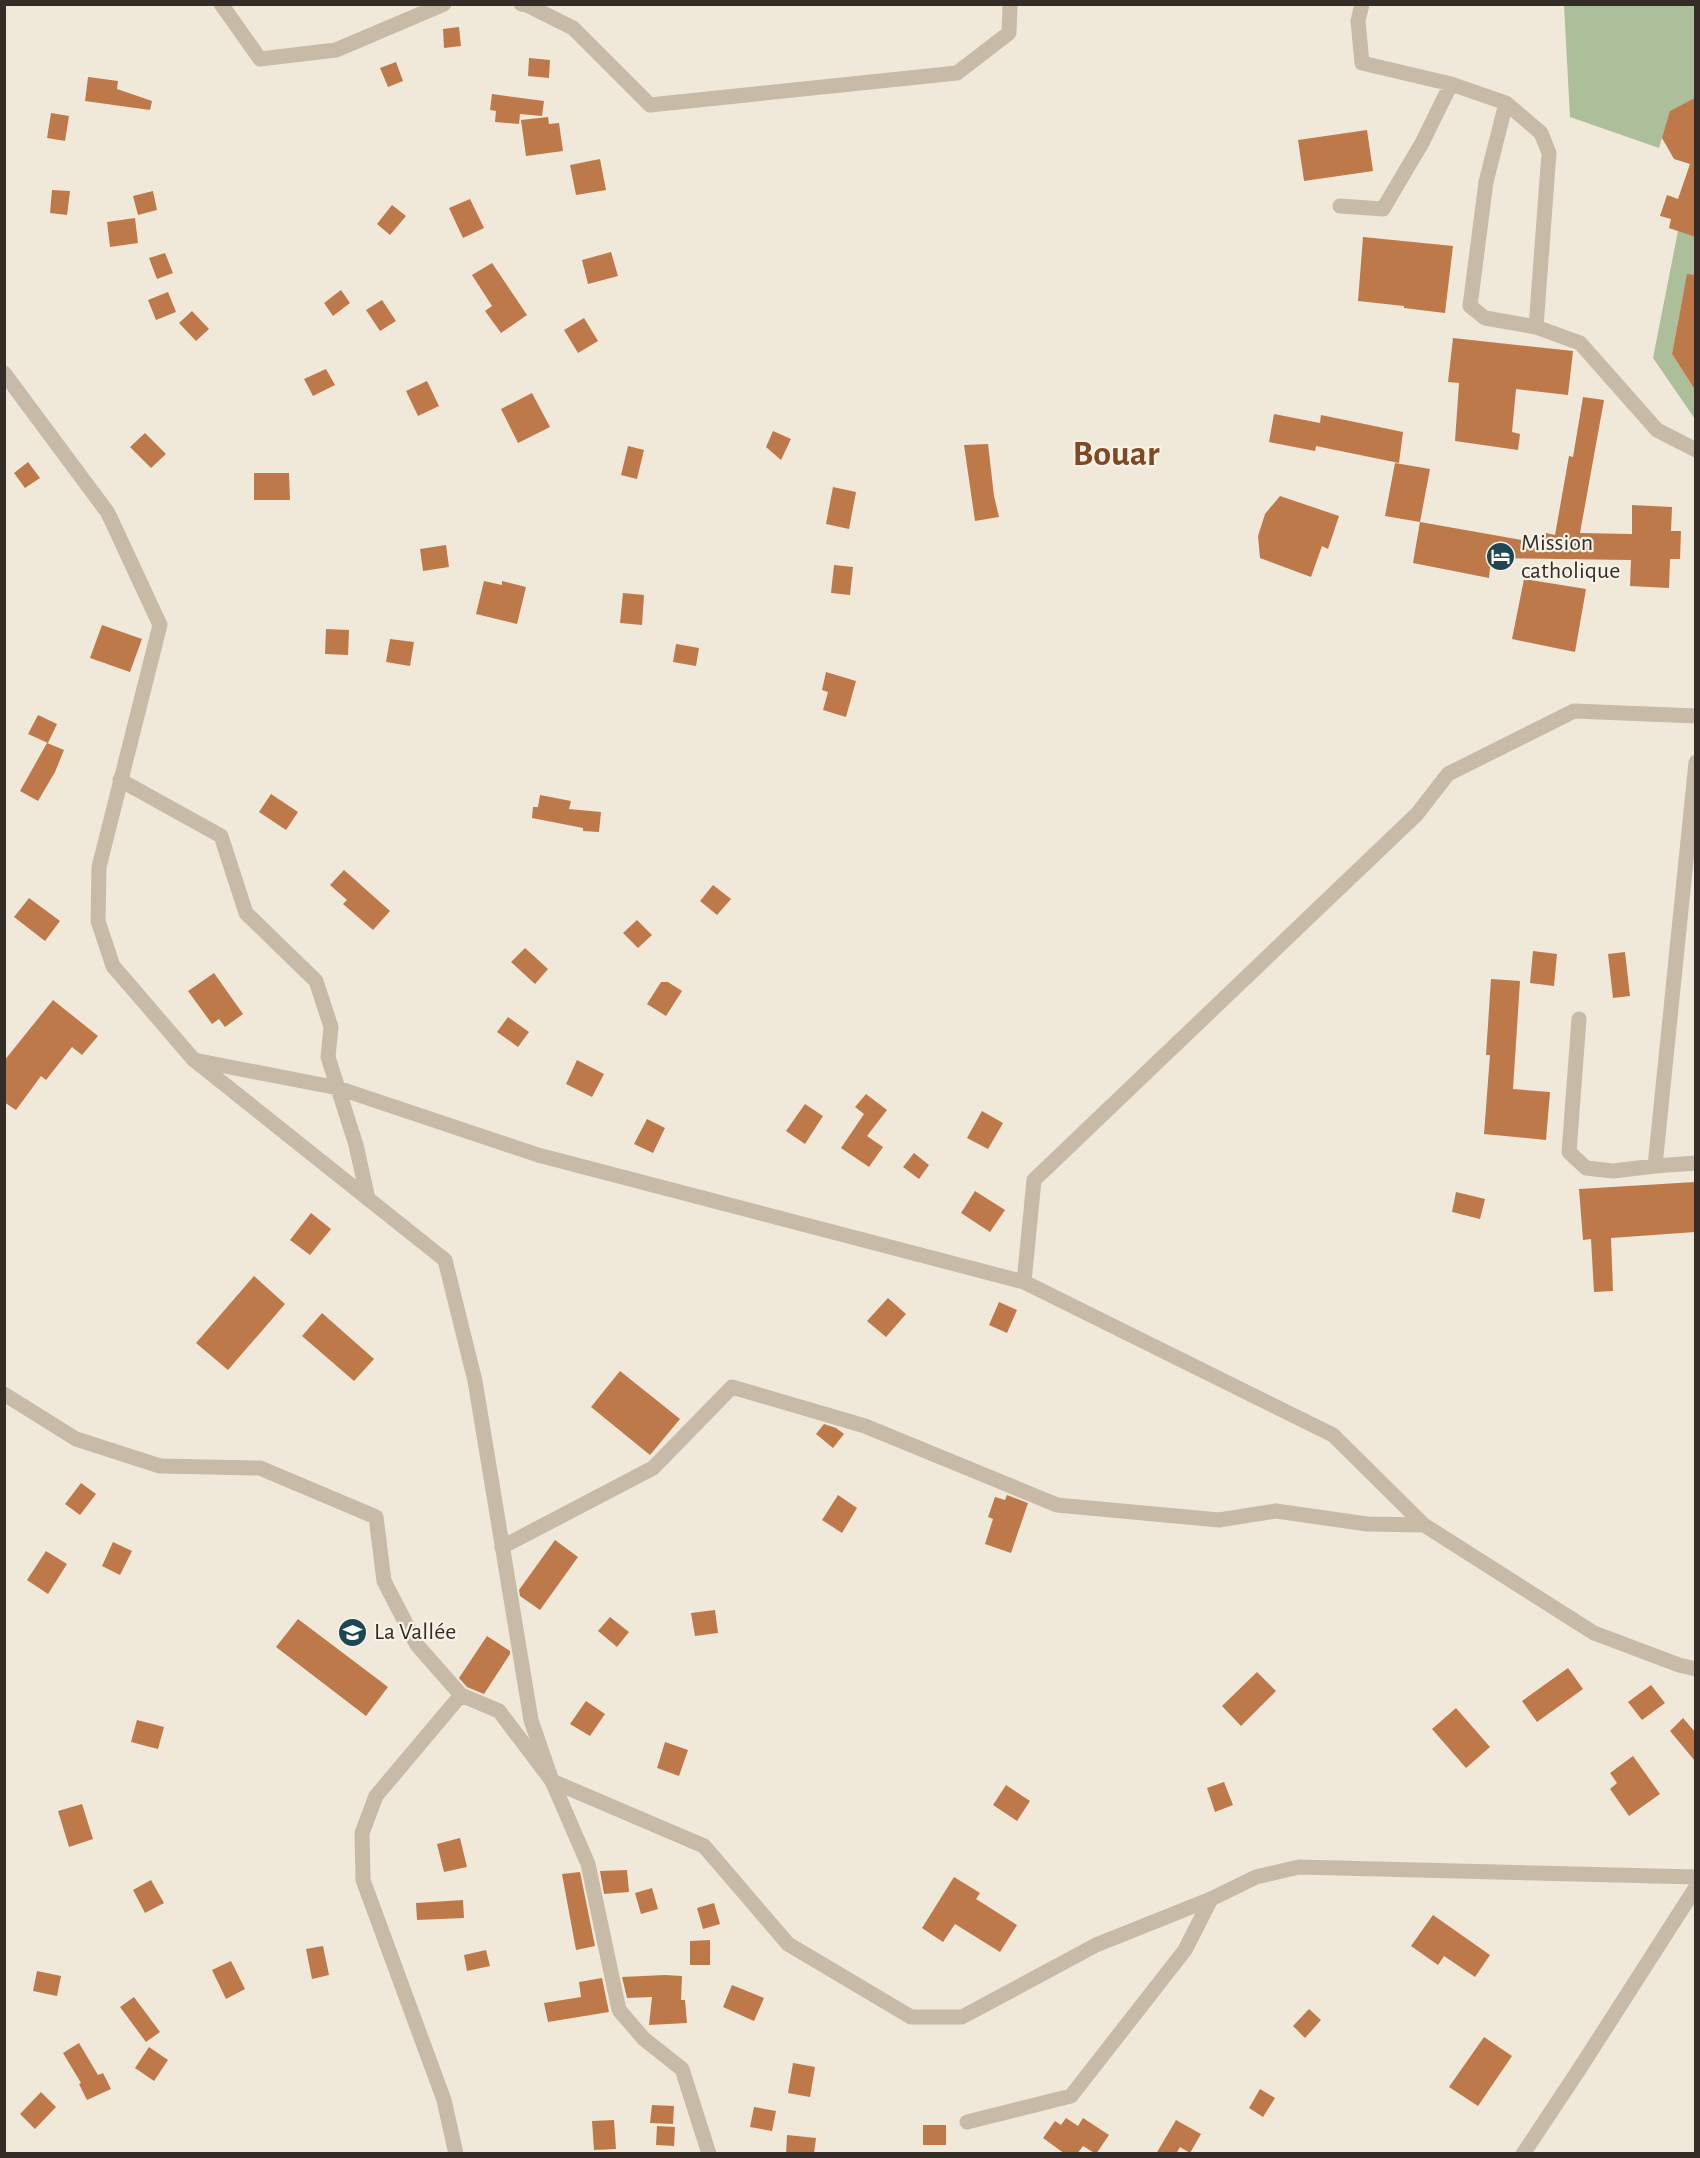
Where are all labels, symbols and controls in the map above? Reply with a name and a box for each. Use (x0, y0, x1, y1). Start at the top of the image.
district label: Bouar (1073, 436, 1160, 472)
place label: Mission catholique (1521, 531, 1620, 583)
hotel icon: Mission catholique (1484, 541, 1516, 573)
school or university icon: La Vallée (337, 1616, 369, 1648)
place label: La Vallée (374, 1620, 456, 1644)

